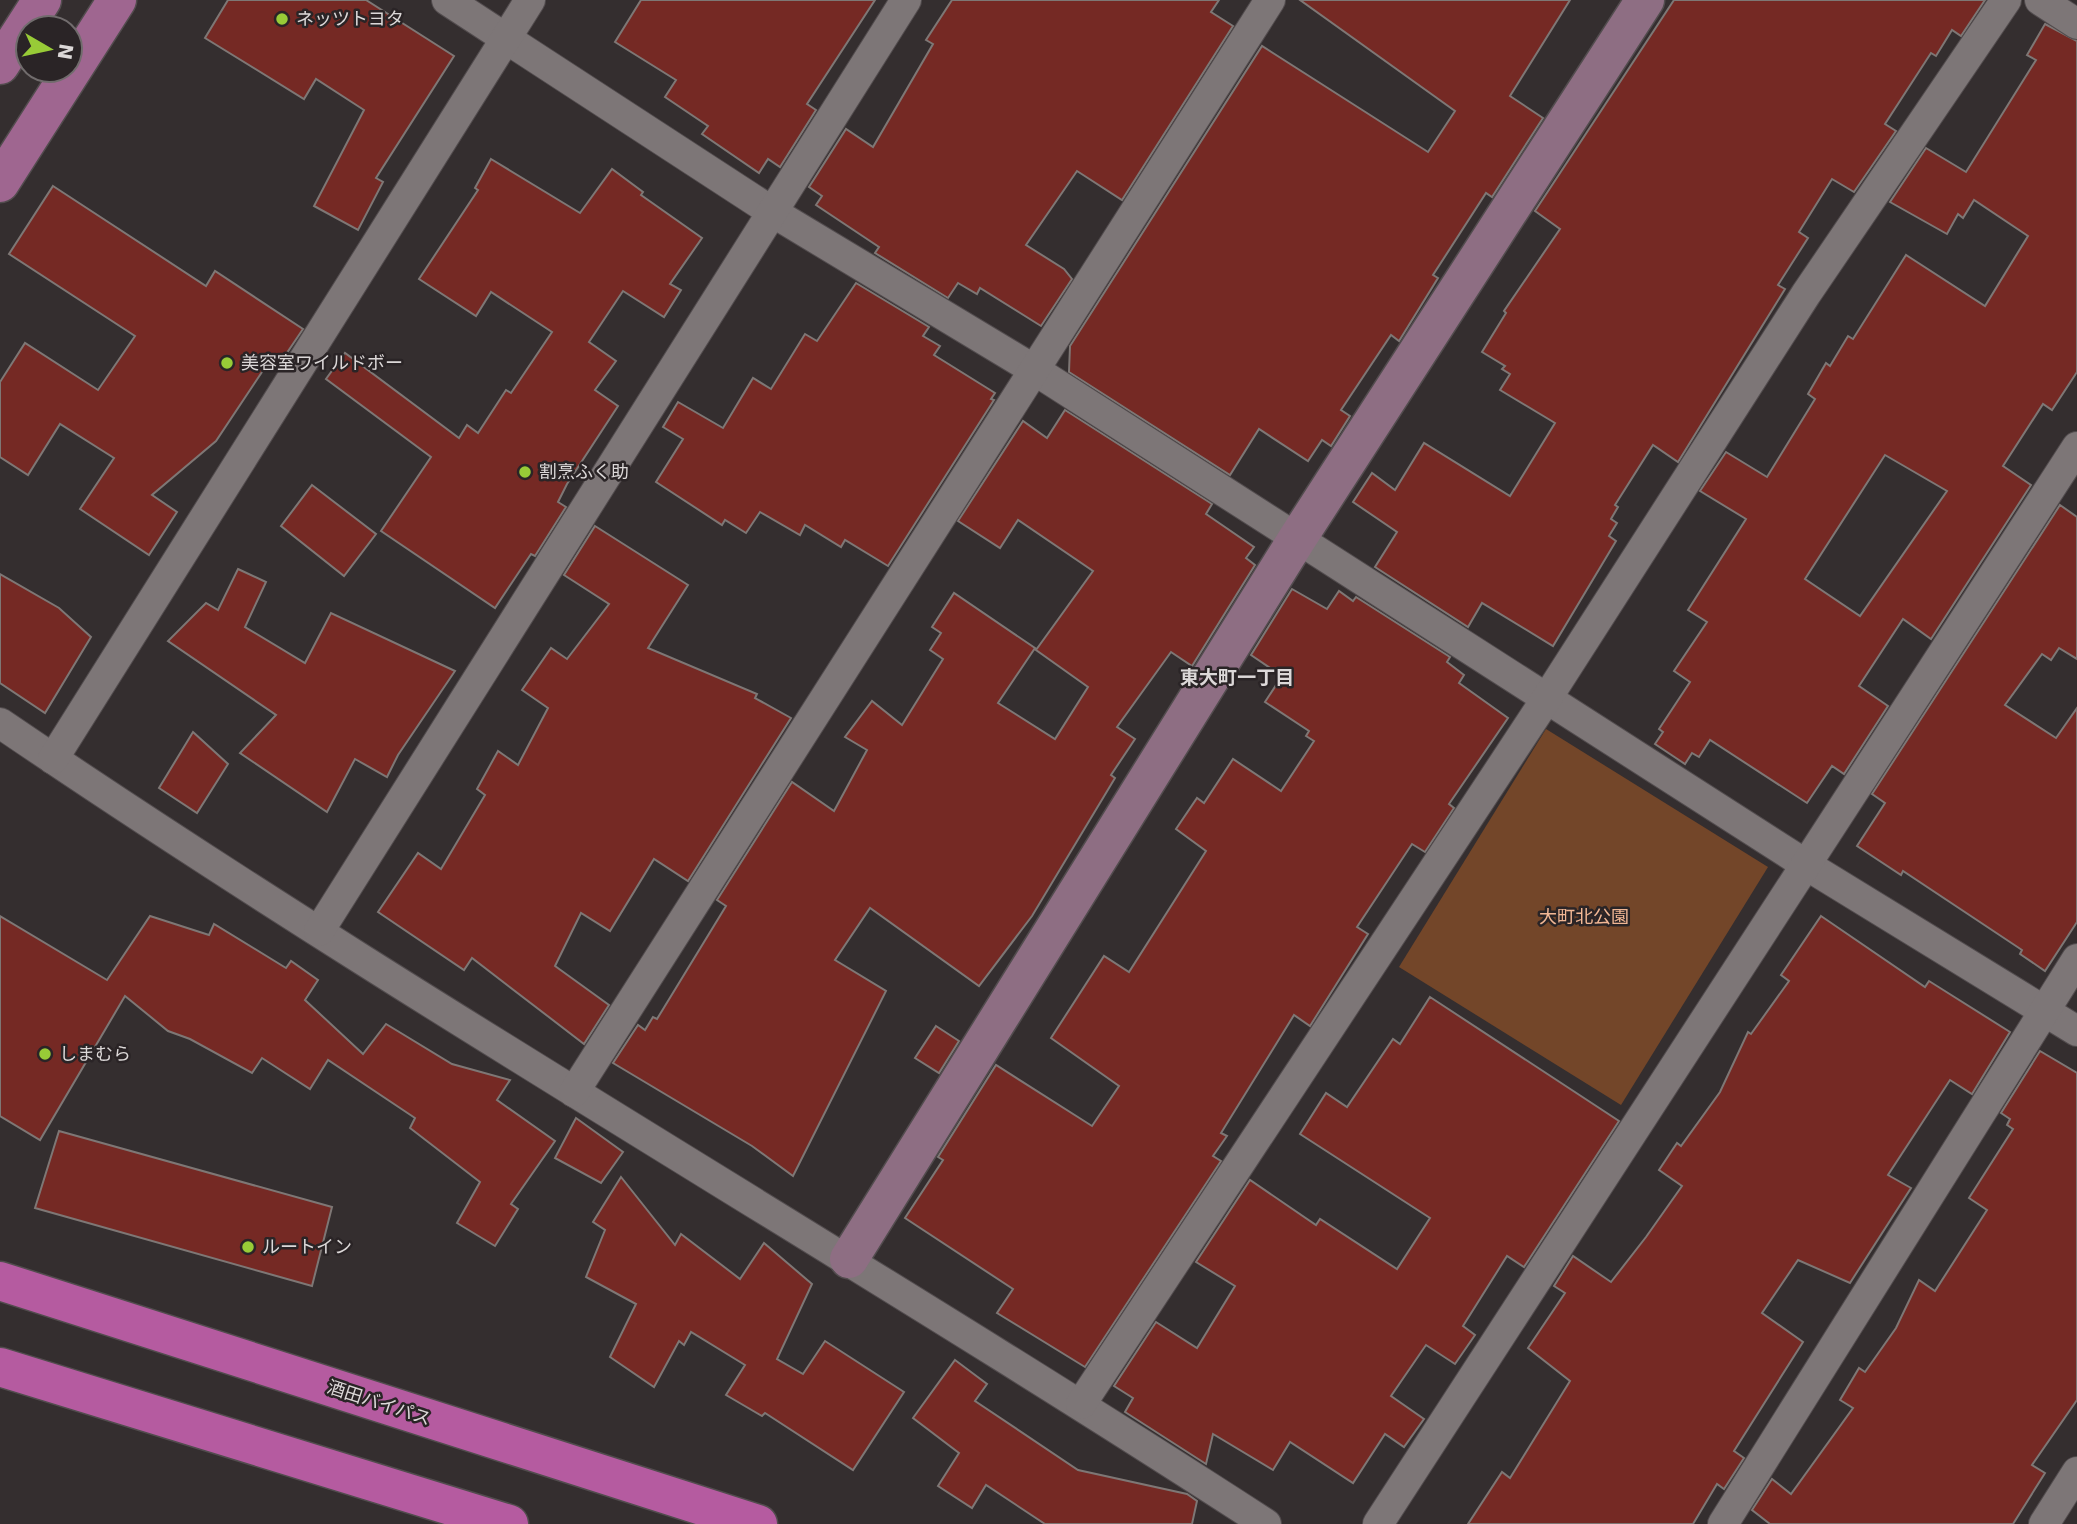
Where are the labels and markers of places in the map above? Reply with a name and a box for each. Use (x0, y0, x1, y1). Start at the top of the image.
place label: ネッツトヨタ (296, 8, 404, 29)
marker: ネッツトヨタ (274, 11, 290, 27)
place label: 美容室ワイルドボー (241, 352, 403, 373)
marker: 美容室ワイルドボー (219, 355, 235, 371)
place label: 割烹ふく助 (539, 461, 629, 482)
marker: 割烹ふく助 (517, 464, 533, 480)
place label: しまむら (59, 1043, 131, 1064)
marker: しまむら (37, 1046, 53, 1062)
place label: ルートイン (262, 1236, 352, 1257)
marker: ルートイン (240, 1239, 256, 1255)

